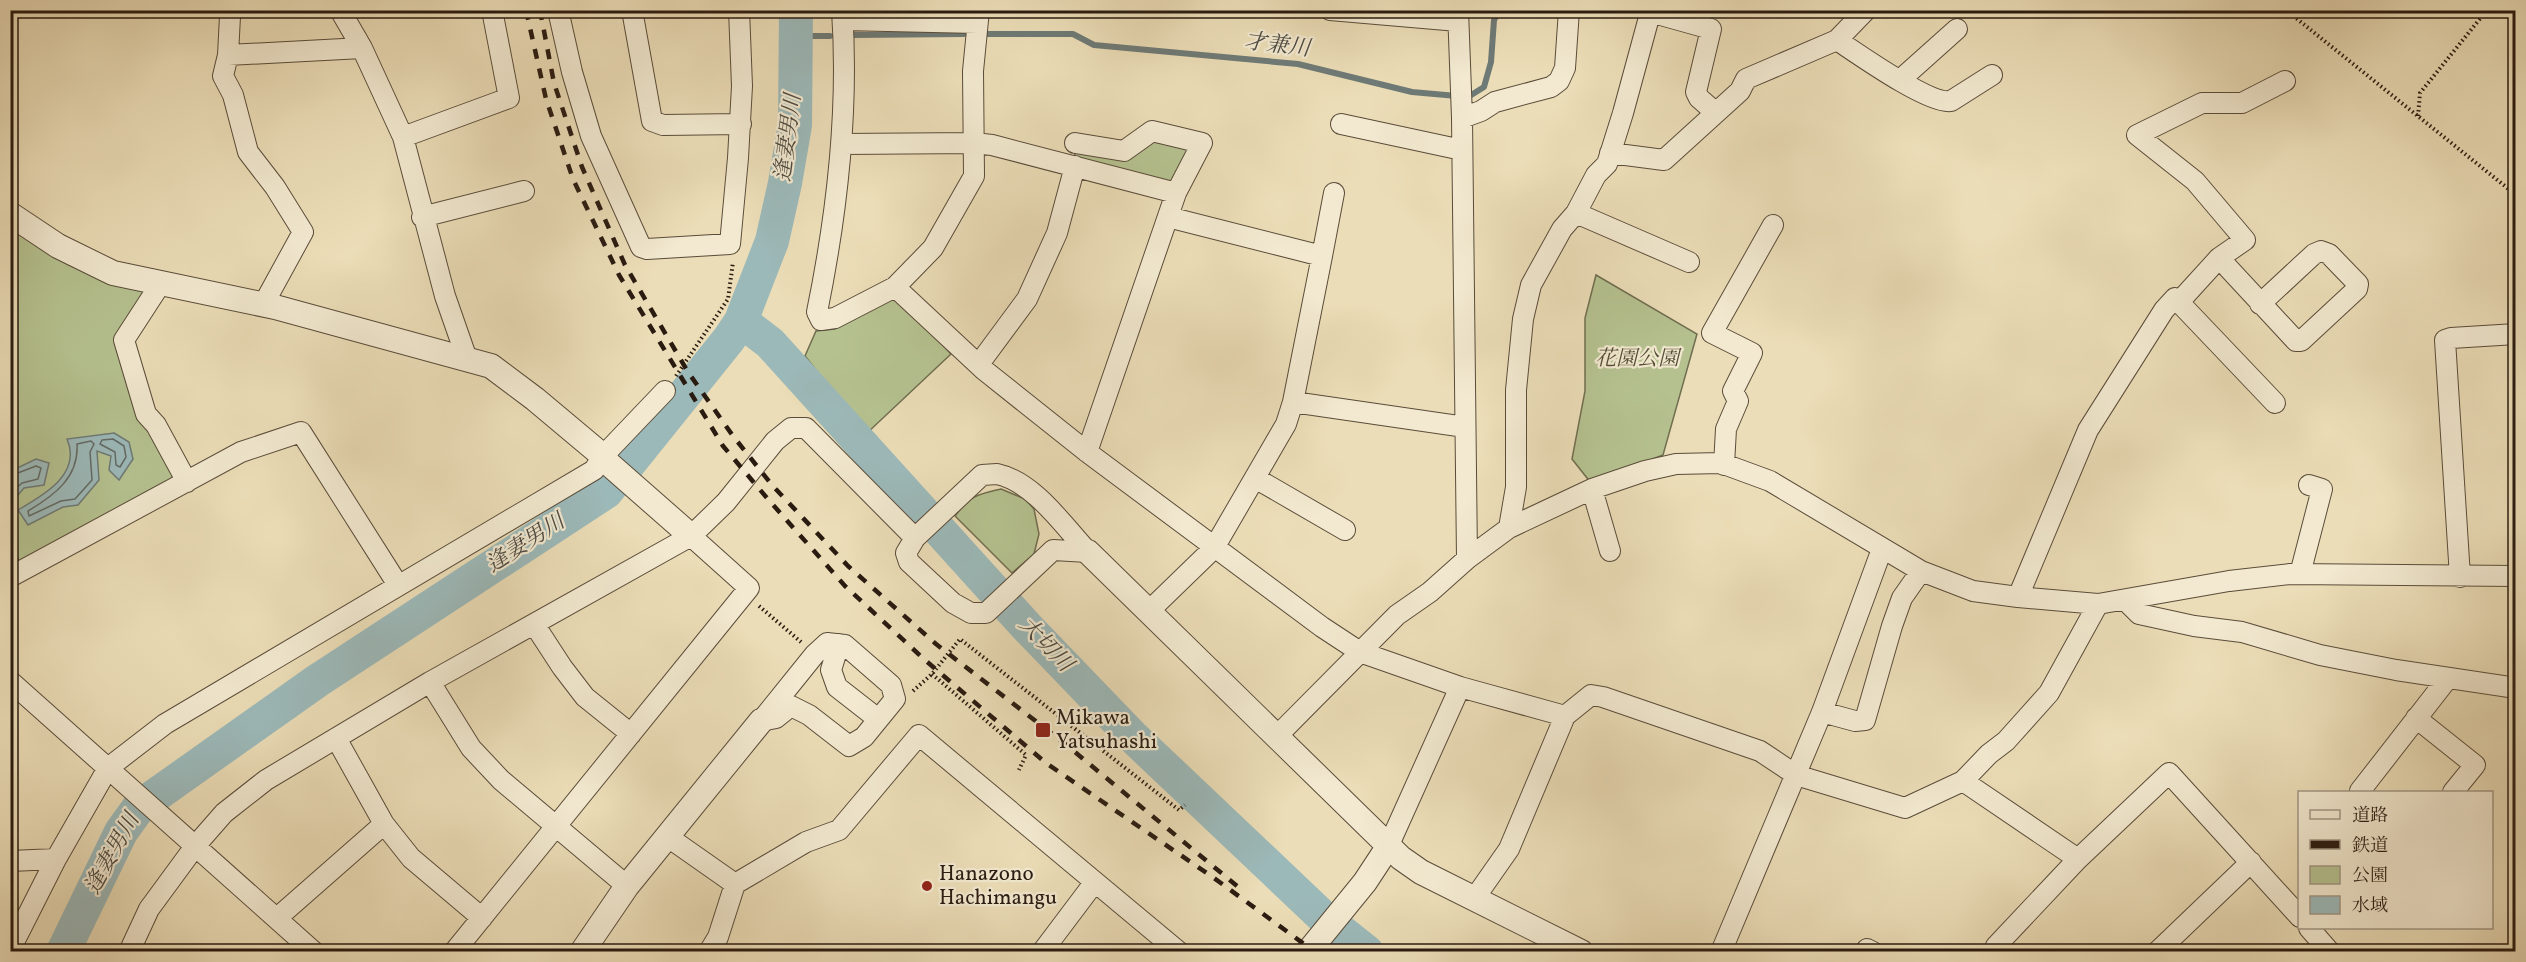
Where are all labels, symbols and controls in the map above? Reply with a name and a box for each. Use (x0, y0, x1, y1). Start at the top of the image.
water label: 才兼川 (1242, 27, 1314, 66)
water label: 逢妻男川 (768, 90, 810, 184)
park label: 花園公園 (1595, 345, 1682, 374)
water label: 逢妻男川 (481, 506, 573, 581)
water label: 大切川 (1011, 610, 1080, 681)
place label: Mikawa Yatsuhashi (1056, 704, 1157, 757)
marker: Mikawa Yatsuhashi (1034, 721, 1052, 739)
legend (2298, 791, 2493, 929)
text: 道路 (2352, 804, 2388, 829)
water label: 逢妻男川 (78, 806, 149, 900)
text: 鉄道 (2352, 834, 2388, 859)
place label: Hanazono Hachimangu (939, 860, 1057, 913)
text: 公園 (2352, 864, 2388, 889)
marker: Hanazono Hachimangu (920, 879, 934, 893)
text: 水域 (2352, 894, 2388, 919)

